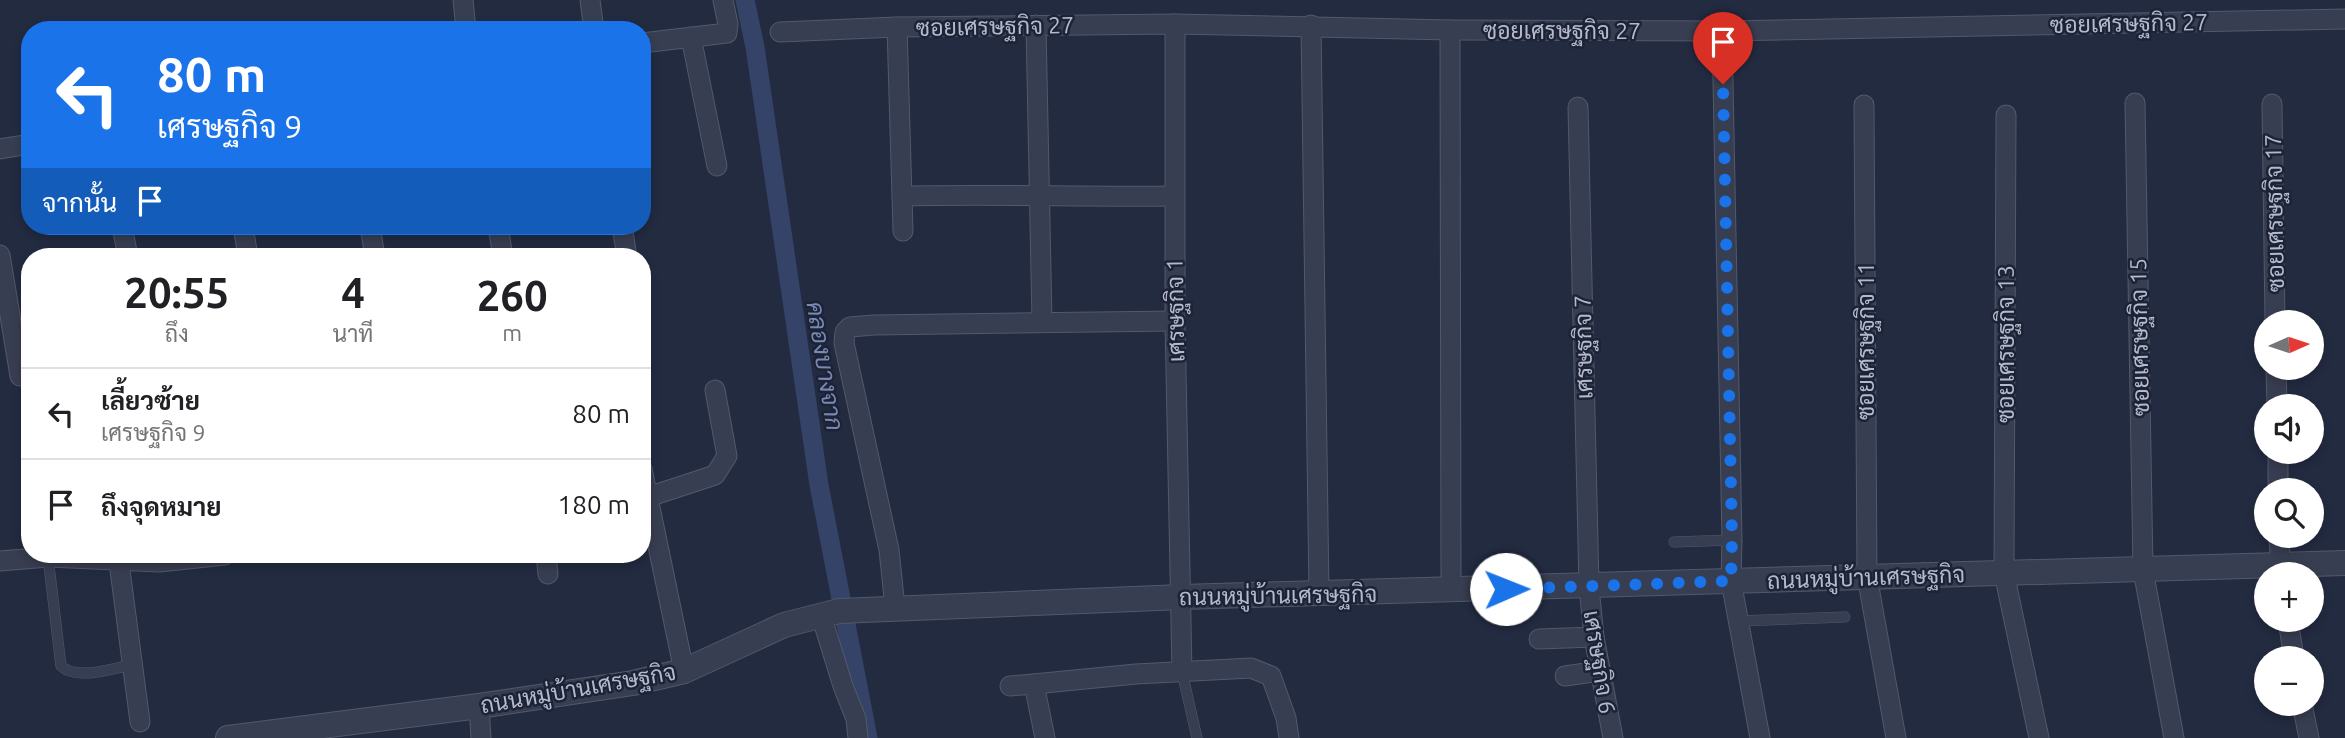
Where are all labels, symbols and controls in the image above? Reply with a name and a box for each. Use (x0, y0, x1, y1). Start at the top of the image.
street label: ซอยเศรษฐกิจ 27 (2050, 8, 2208, 41)
street label: ซอยเศรษฐกิจ 27 (916, 11, 1074, 44)
pin (1693, 12.0, 1753, 84)
street label: ซอยเศรษฐกิจ 27 (1483, 17, 1641, 47)
icon: arrive (1704, 23, 1742, 61)
text: 80 m (157, 46, 266, 101)
icon: left (42, 49, 133, 140)
text: เศรษฐกิจ 9 (157, 108, 302, 144)
street label: ซอยเศรษฐกิจ 17 (2259, 134, 2292, 292)
icon: arrive (131, 182, 169, 220)
text: จากนั้น (42, 188, 117, 217)
street label: เศรษฐกิจ 1 (1161, 258, 1192, 362)
street label: ซอยเศรษฐกิจ 15 (2124, 258, 2157, 416)
street label: ซอยเศรษฐกิจ 11 (1852, 262, 1882, 420)
street label: ซอยเศรษฐกิจ 13 (1992, 265, 2022, 423)
text: 20:55 (124, 269, 229, 316)
text: 4 (341, 269, 365, 316)
text: 260 (477, 272, 548, 319)
street label: เศรษฐกิจ 7 (1569, 295, 1600, 399)
water label: คลองบางจาก (801, 300, 849, 432)
north arrow (2254, 310, 2324, 380)
map controls (2254, 310, 2324, 716)
text: m (502, 320, 522, 345)
text: ถึง (165, 321, 189, 346)
text: นาที (333, 321, 373, 346)
text: เลี้ยวซ้าย (101, 386, 200, 415)
button: sound (2254, 394, 2324, 464)
icon: left (42, 395, 80, 433)
text: 80 m (572, 399, 630, 428)
text: เศรษฐกิจ 9 (101, 420, 205, 445)
button: search (2254, 478, 2324, 548)
icon: arrive (42, 486, 80, 524)
text: 180 m (558, 490, 630, 519)
text: ถึงจุดหมาย (101, 492, 222, 521)
position arrow (1469, 552, 1543, 626)
street label: ถนนหมู่บ้านเศรษฐกิจ (1766, 559, 1966, 598)
button: + (2254, 562, 2324, 632)
street label: ถนนหมู่บ้านเศรษฐกิจ (1179, 579, 1377, 614)
street label: เศรษฐกิจ 6 (1576, 608, 1621, 716)
button: − (2254, 646, 2324, 716)
street label: ถนนหมู่บ้านเศรษฐกิจ (478, 657, 679, 722)

